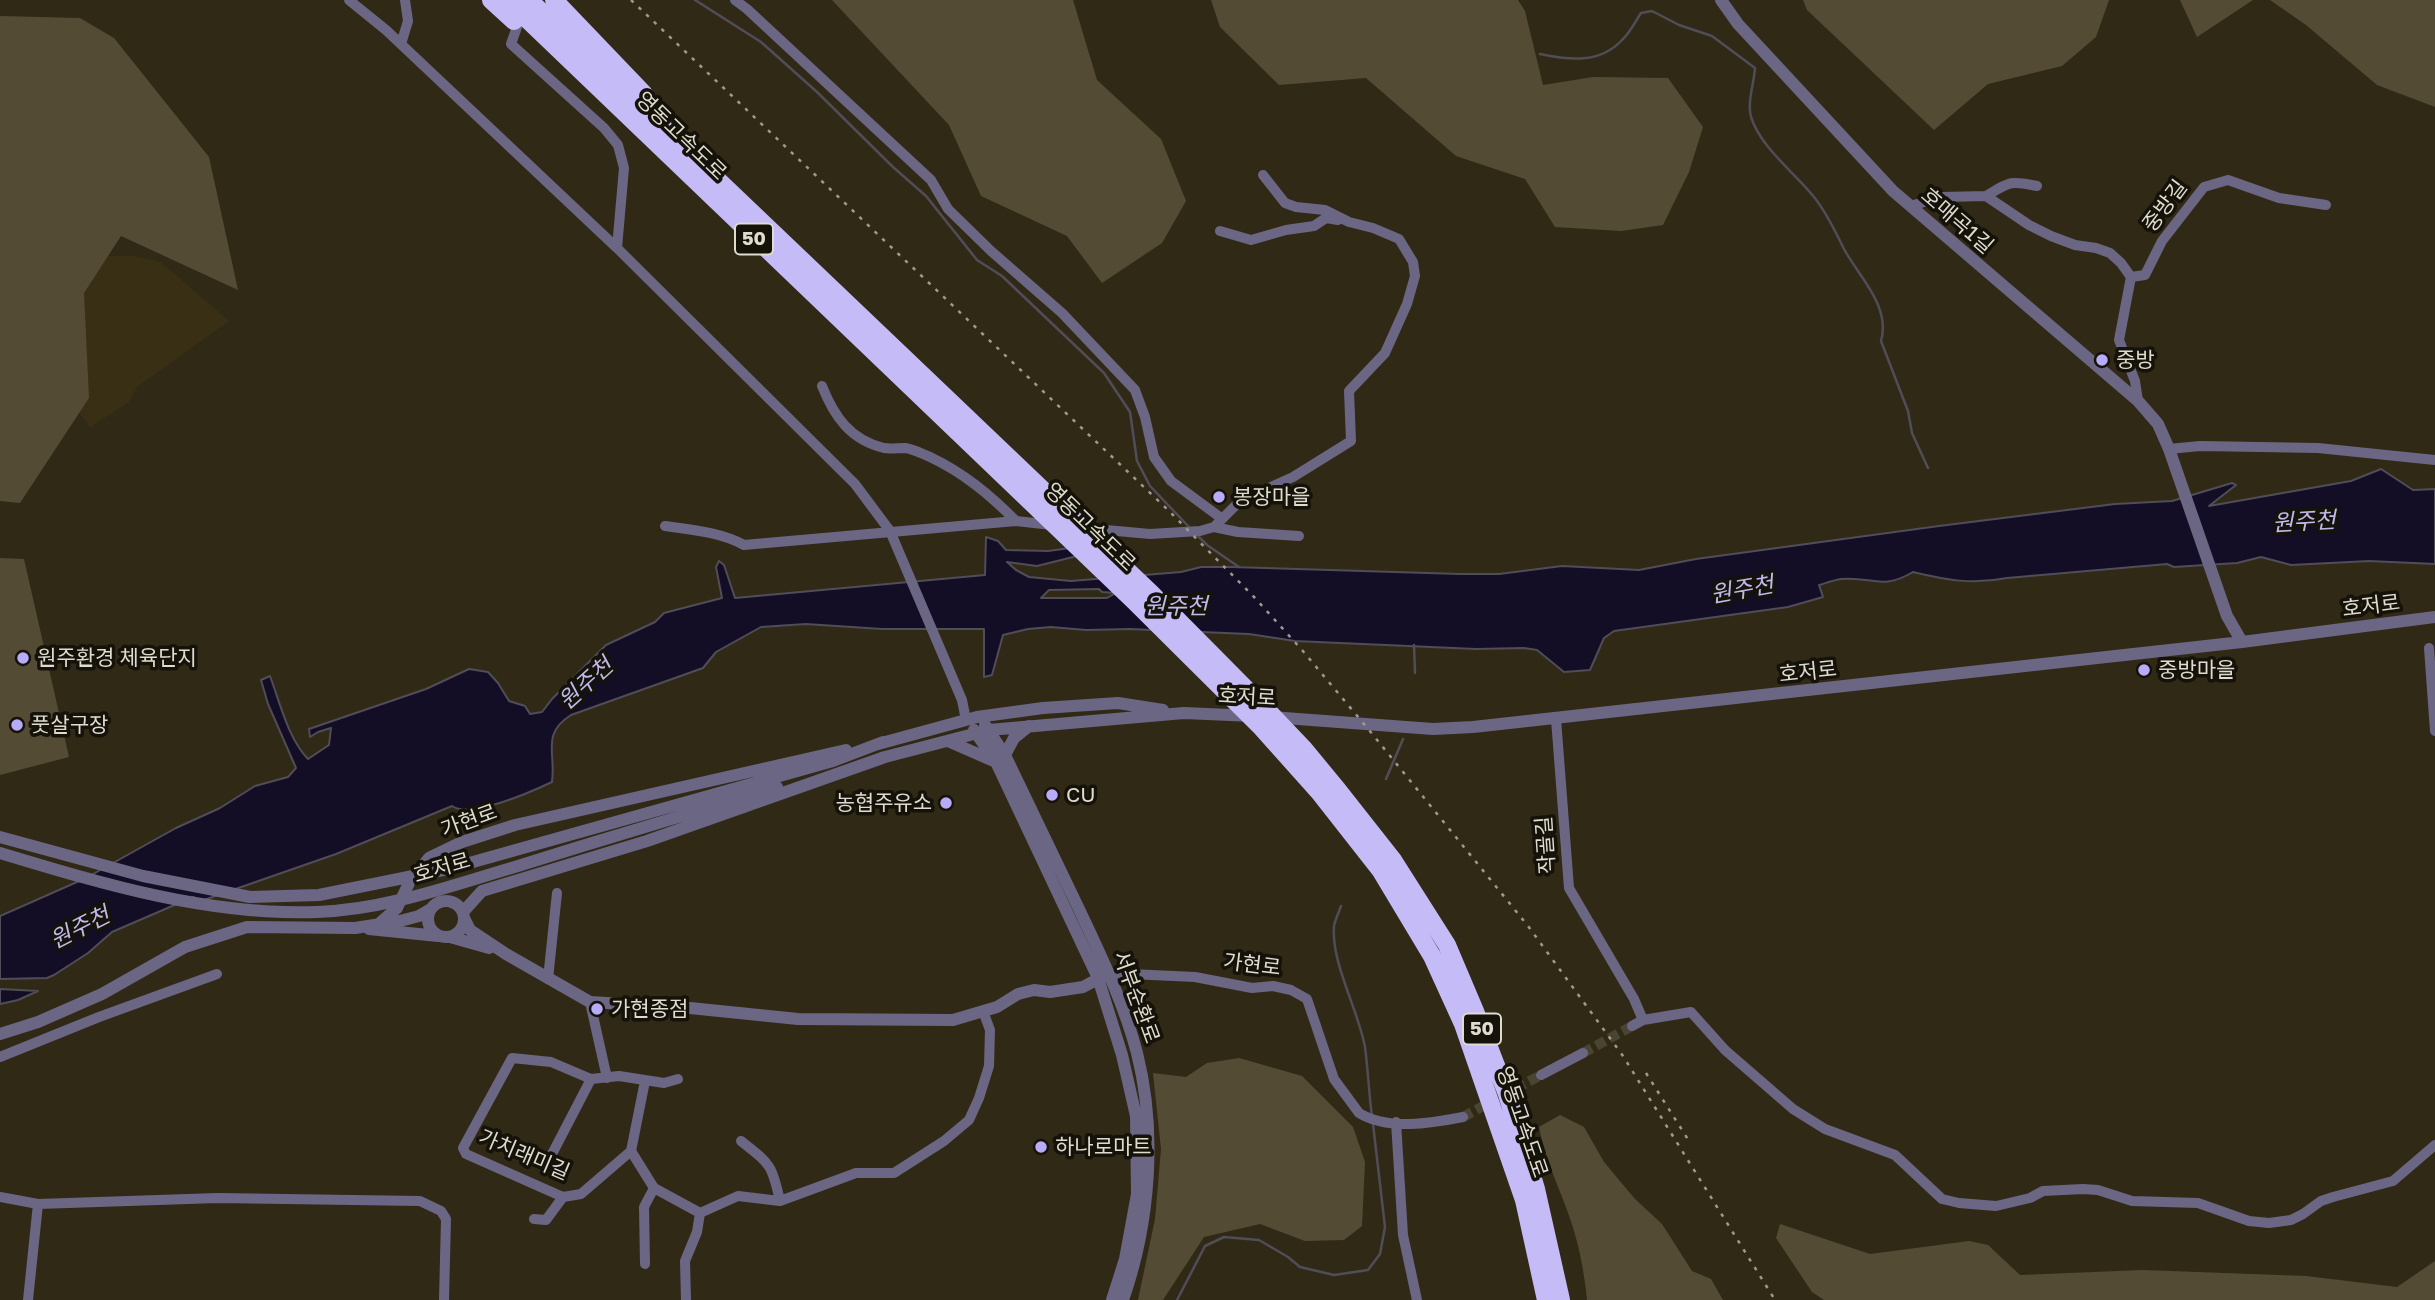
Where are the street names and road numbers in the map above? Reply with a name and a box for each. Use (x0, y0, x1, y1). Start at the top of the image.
street label: 영동고속도로 (631, 87, 731, 185)
street label: 중방길 (2137, 175, 2193, 237)
street label: 호매곡1길 (1916, 183, 1998, 259)
road number: 50 (735, 224, 773, 255)
street label: 영동고속도로 (1040, 478, 1140, 576)
street label: 호저로 (2341, 590, 2401, 622)
street label: 호저로 (1778, 656, 1838, 688)
street label: 호저로 (1217, 683, 1277, 711)
street label: 가현로 (437, 799, 501, 843)
street label: 작골길 (1531, 815, 1561, 875)
street label: 호저로 (411, 848, 473, 888)
street label: 서부순환로 (1108, 947, 1164, 1047)
street label: 가현로 (1222, 949, 1282, 981)
road number: 50 (1463, 1014, 1501, 1044)
street label: 영동고속도로 (1491, 1063, 1553, 1181)
street label: 가치래미길 (475, 1125, 573, 1185)

